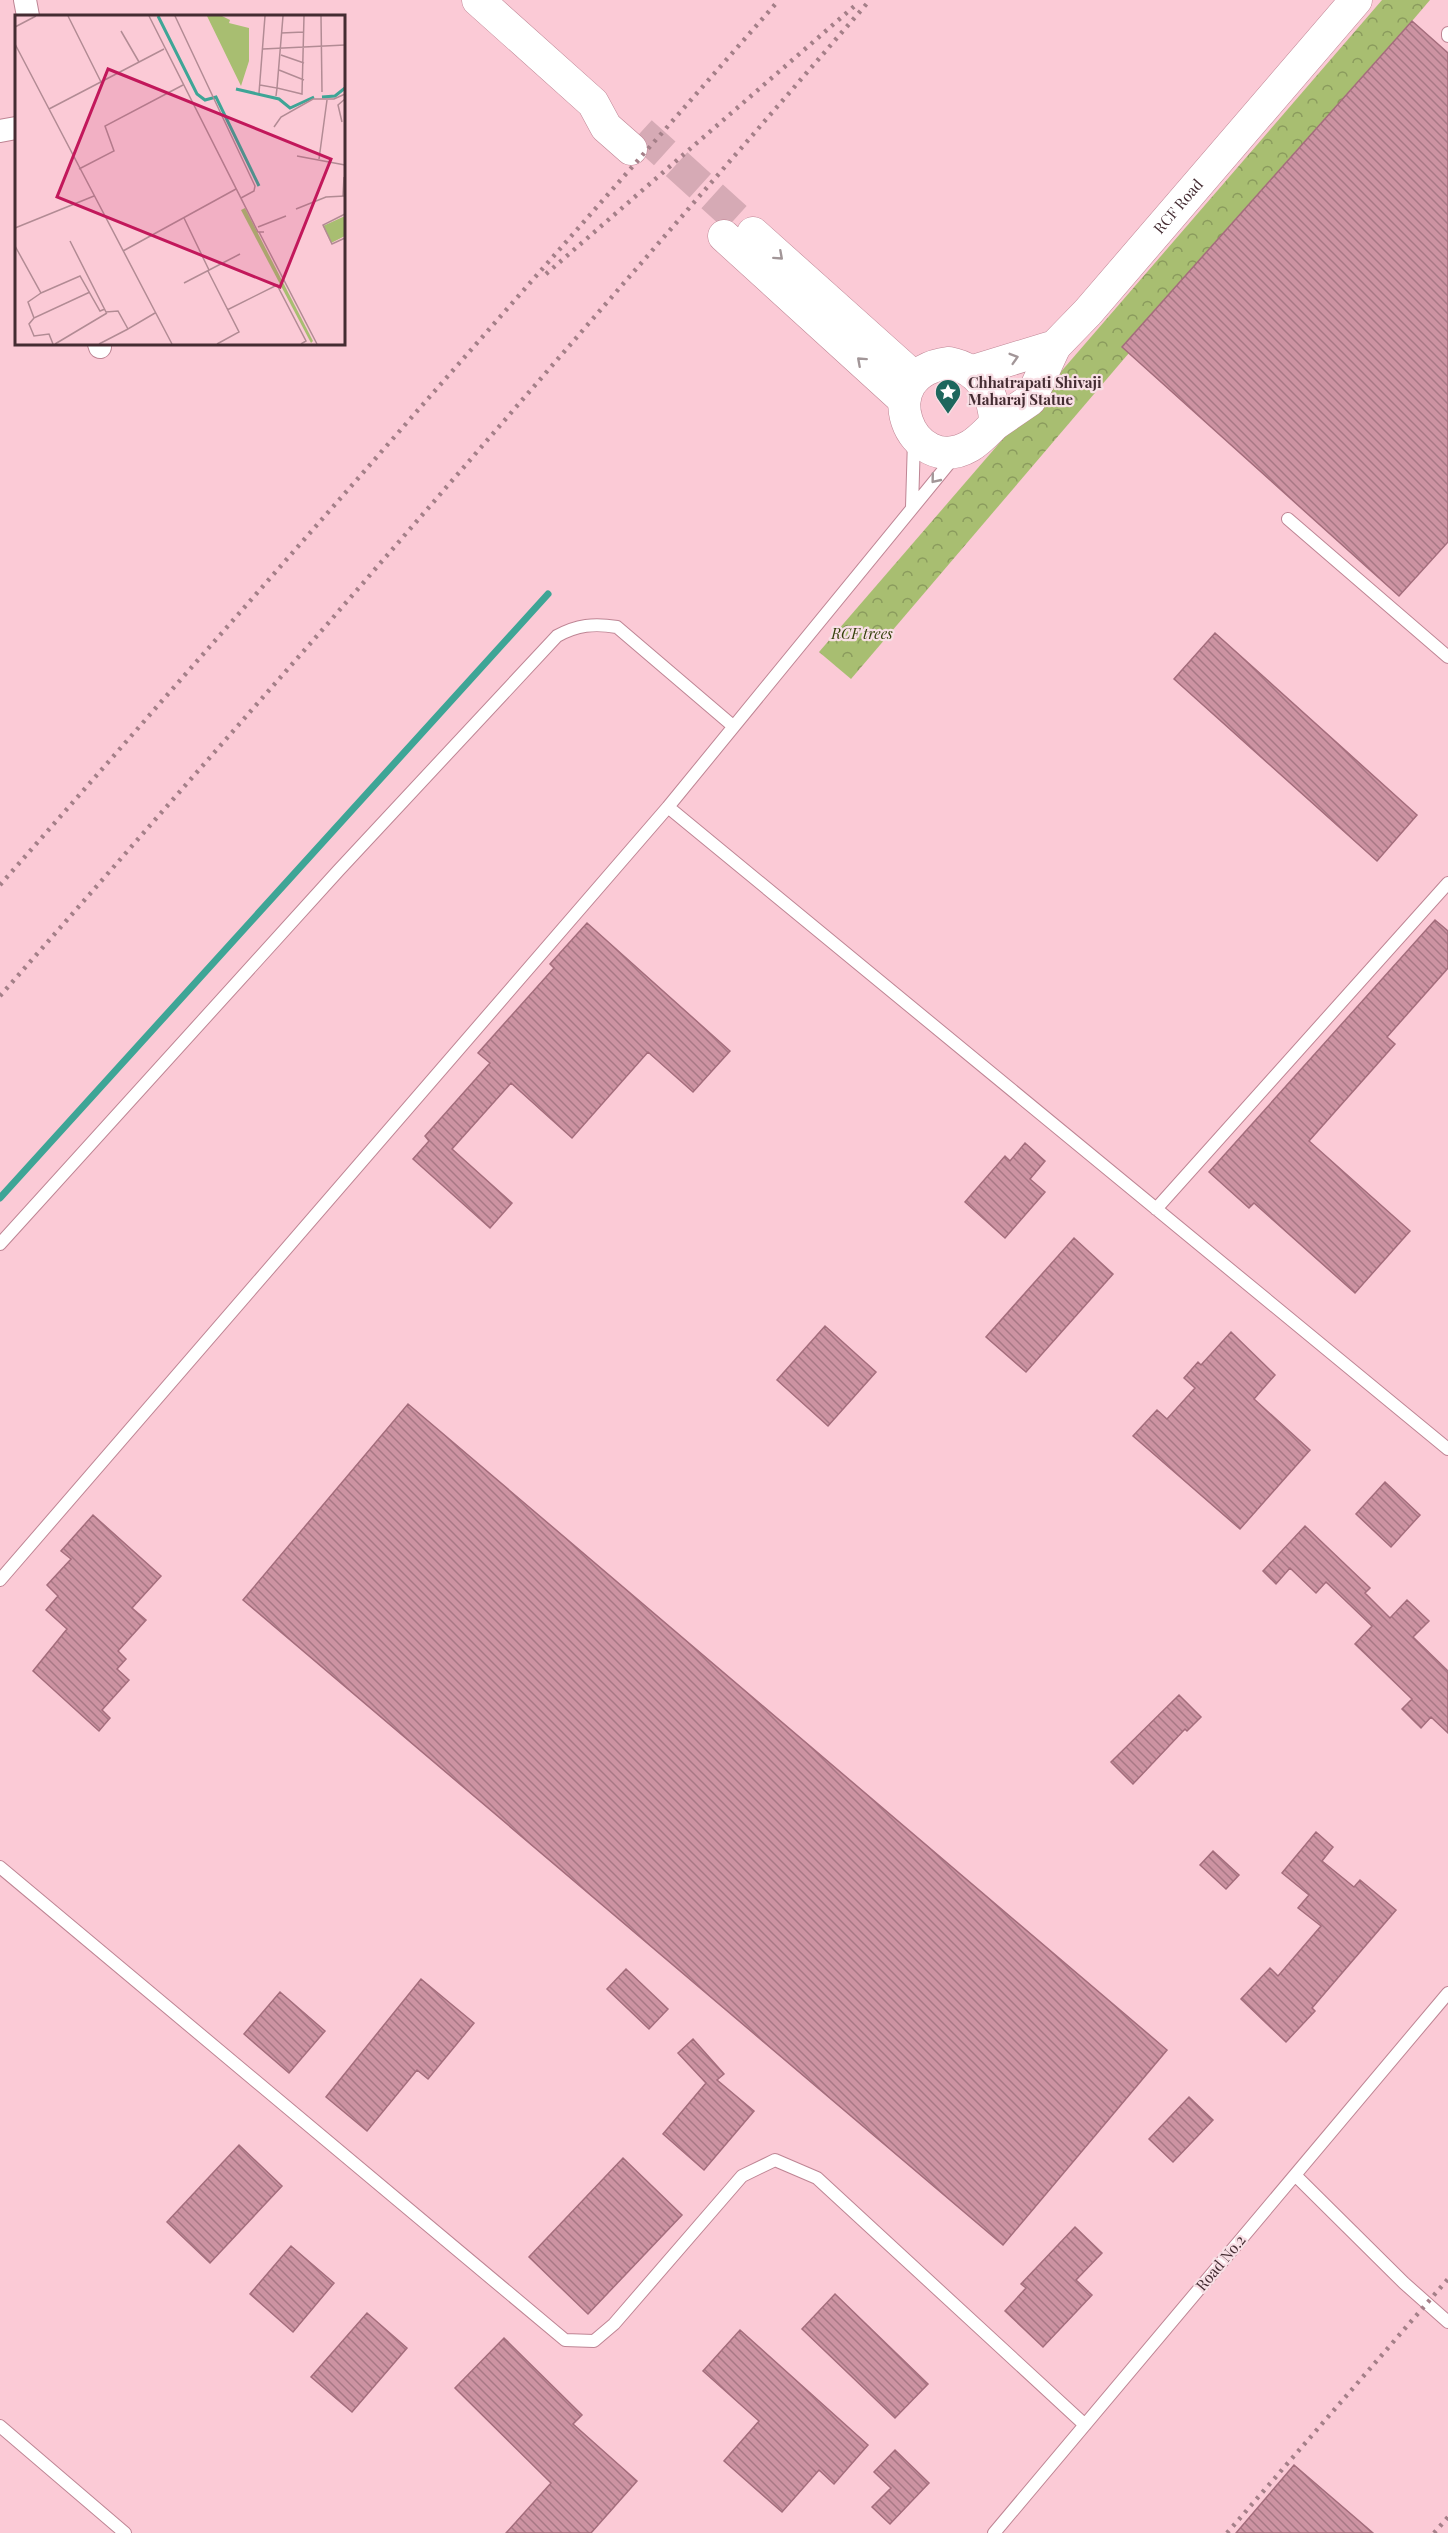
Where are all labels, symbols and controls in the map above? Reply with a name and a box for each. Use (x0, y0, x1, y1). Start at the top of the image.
inset map (15, 15, 345, 345)
street label: RCF Road (1149, 174, 1207, 238)
one-way arrow (772, 249, 783, 260)
one-way arrow (1008, 353, 1019, 366)
one-way arrow (857, 357, 868, 368)
place label: Chhatrapati Shivaji Maharaj Statue (968, 372, 1102, 409)
place icon: Chhatrapati Shivaji Maharaj Statue (933, 377, 963, 415)
one-way arrow (932, 472, 943, 483)
park label: RCF trees (830, 623, 893, 643)
street label: Road No.2 (1191, 2230, 1250, 2295)

